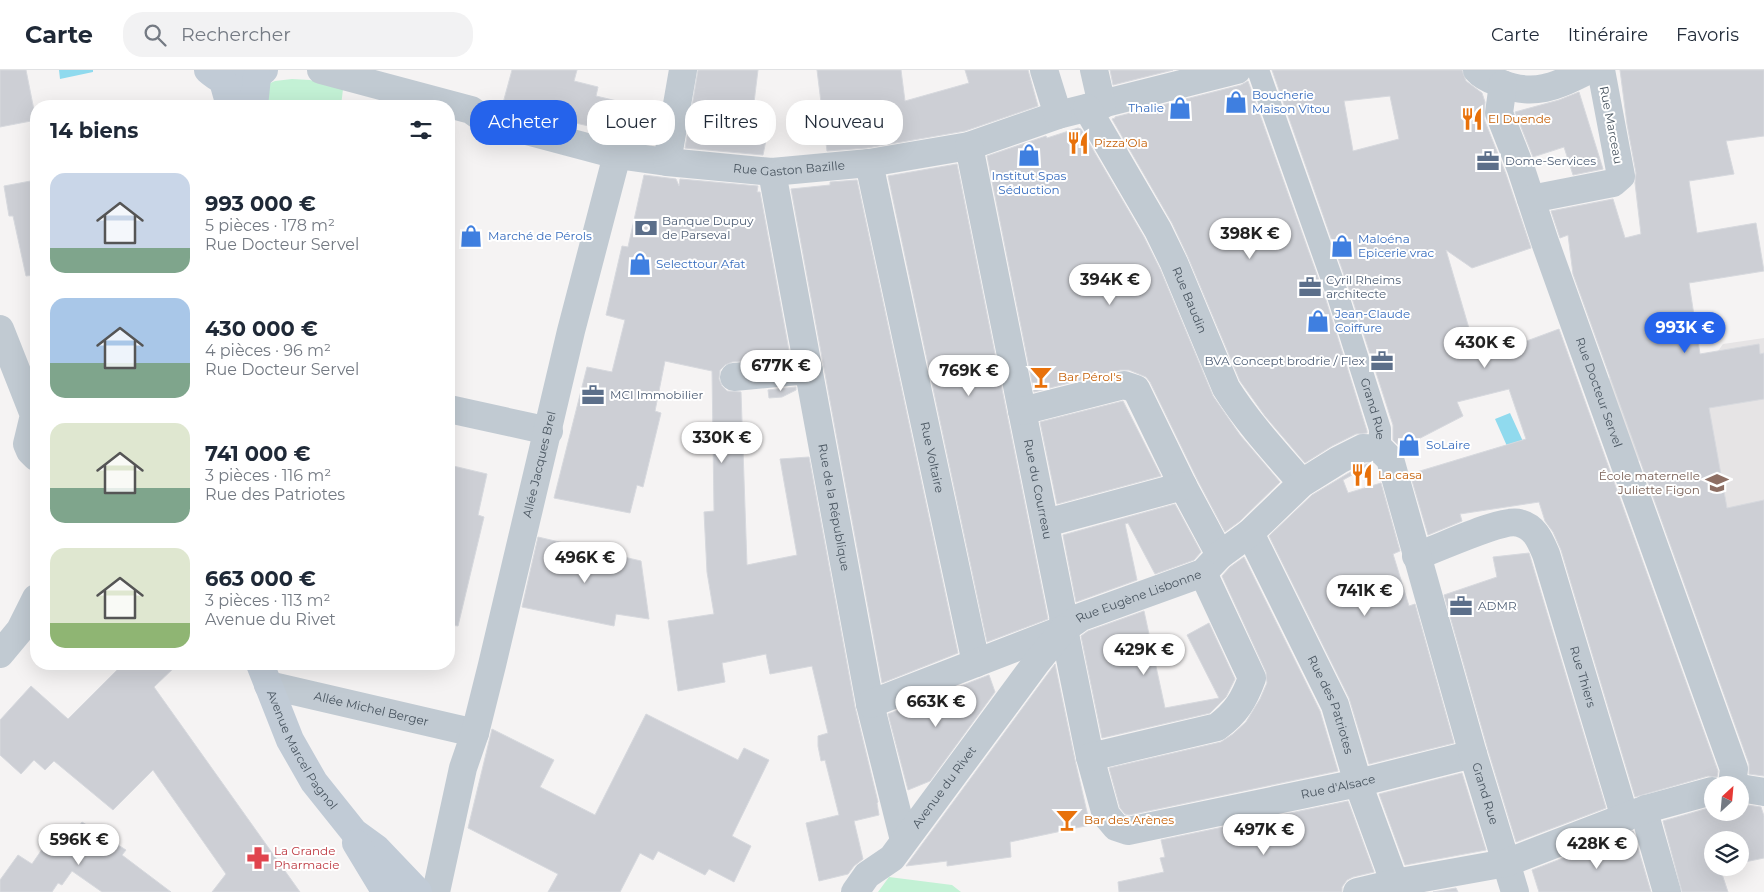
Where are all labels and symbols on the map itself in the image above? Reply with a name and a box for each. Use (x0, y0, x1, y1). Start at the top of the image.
street label: Rue Marceau (1597, 85, 1626, 165)
place label: Boucherie Maison Vitou (1252, 87, 1330, 116)
shop icon: Boucherie Maison Vitou (1223, 89, 1249, 115)
shop icon: Thalie (1167, 95, 1193, 121)
place label: Thalie (1128, 100, 1164, 115)
restaurant icon: El Duende (1459, 106, 1485, 132)
place label: El Duende (1488, 111, 1551, 126)
restaurant icon: Pizza'Ola (1065, 130, 1091, 156)
place label: Pizza'Ola (1094, 135, 1148, 150)
shop icon: Institut Spas Séduction (1016, 142, 1042, 168)
office icon: Dome-Services (1475, 148, 1501, 174)
place label: Dome-Services (1505, 153, 1596, 168)
street label: Rue Gaston Bazille (732, 157, 845, 179)
place label: Institut Spas Séduction (992, 168, 1067, 197)
place label: Banque Dupuy de Parseval (662, 213, 754, 242)
bank icon: Banque Dupuy de Parseval (633, 215, 659, 241)
pin: 398K € (1209, 218, 1291, 260)
shop icon: Marché de Pérols (458, 223, 484, 249)
place label: Marché de Pérols (488, 228, 592, 243)
place label: Maloéna Epicerie vrac (1358, 231, 1435, 260)
shop icon: Maloéna Epicerie vrac (1329, 233, 1355, 259)
shop icon: Selecttour Afat (627, 251, 653, 277)
place label: Selecttour Afat (656, 256, 745, 271)
pin: 394K € (1069, 264, 1151, 306)
street label: Rue Baudin (1169, 264, 1210, 336)
place label: Cyril Rheims architecte (1326, 272, 1401, 301)
office icon: Cyril Rheims architecte (1297, 274, 1323, 300)
place label: Jean-Claude Coiffure (1334, 306, 1410, 335)
shop icon: Jean-Claude Coiffure (1305, 308, 1331, 334)
pin: 993K € (1644, 312, 1726, 354)
pin: 430K € (1444, 326, 1526, 369)
street label: Rue Docteur Servel (1573, 335, 1626, 449)
office icon: BVA Concept brodrie / Flex (1369, 348, 1395, 374)
pin: 677K € (740, 350, 822, 392)
place label: BVA Concept brodrie / Flex (1205, 353, 1366, 368)
pin: 769K € (928, 354, 1010, 397)
bar icon: Bar Pérol's (1028, 364, 1054, 390)
place label: Bar Pérol's (1058, 369, 1122, 384)
street label: Grand Rue (1357, 376, 1389, 440)
office icon: MCI Immobilier (580, 382, 606, 408)
place label: MCI Immobilier (610, 387, 703, 402)
street label: Allée Jacques Brel (519, 410, 559, 519)
street label: Rue Voltaire (918, 420, 947, 494)
pin: 330K € (681, 422, 763, 464)
shop icon: SoLaire (1396, 432, 1422, 458)
place label: SoLaire (1426, 437, 1470, 452)
street label: Rue du Courreau (1021, 438, 1056, 541)
street label: Rue de la République (815, 442, 853, 572)
restaurant icon: La casa (1349, 462, 1375, 488)
place label: La casa (1378, 467, 1422, 482)
place label: École maternelle Juliette Figon (1599, 468, 1700, 497)
school or university icon: École maternelle Juliette Figon (1704, 470, 1730, 496)
pin: 496K € (544, 542, 626, 584)
street label: Rue Eugène Lisbonne (1072, 566, 1203, 626)
pin: 741K € (1324, 574, 1406, 617)
office icon: ADMR (1448, 593, 1474, 619)
place label: ADMR (1478, 598, 1517, 613)
pin: 429K € (1103, 634, 1185, 676)
street label: Rue Thiers (1567, 644, 1600, 709)
street label: Rue des Patriotes (1305, 653, 1357, 756)
pin: 663K € (895, 686, 977, 728)
street label: Avenue Marcel Pagnol (264, 688, 341, 812)
street label: Allée Michel Berger (313, 688, 430, 729)
street label: Avenue du Rivet (909, 743, 979, 831)
street label: Grand Rue (1469, 761, 1502, 826)
street label: Rue d'Alsace (1299, 771, 1377, 802)
north arrow (1704, 776, 1749, 821)
bar icon: Bar des Arènes (1054, 807, 1080, 833)
place label: Bar des Arènes (1084, 812, 1174, 827)
pin: 497K € (1223, 814, 1305, 856)
pin: 596K € (38, 824, 120, 866)
pin: 428K € (1556, 828, 1638, 870)
place label: La Grande Pharmacie (274, 843, 339, 872)
pharmacy icon: La Grande Pharmacie (245, 845, 271, 871)

